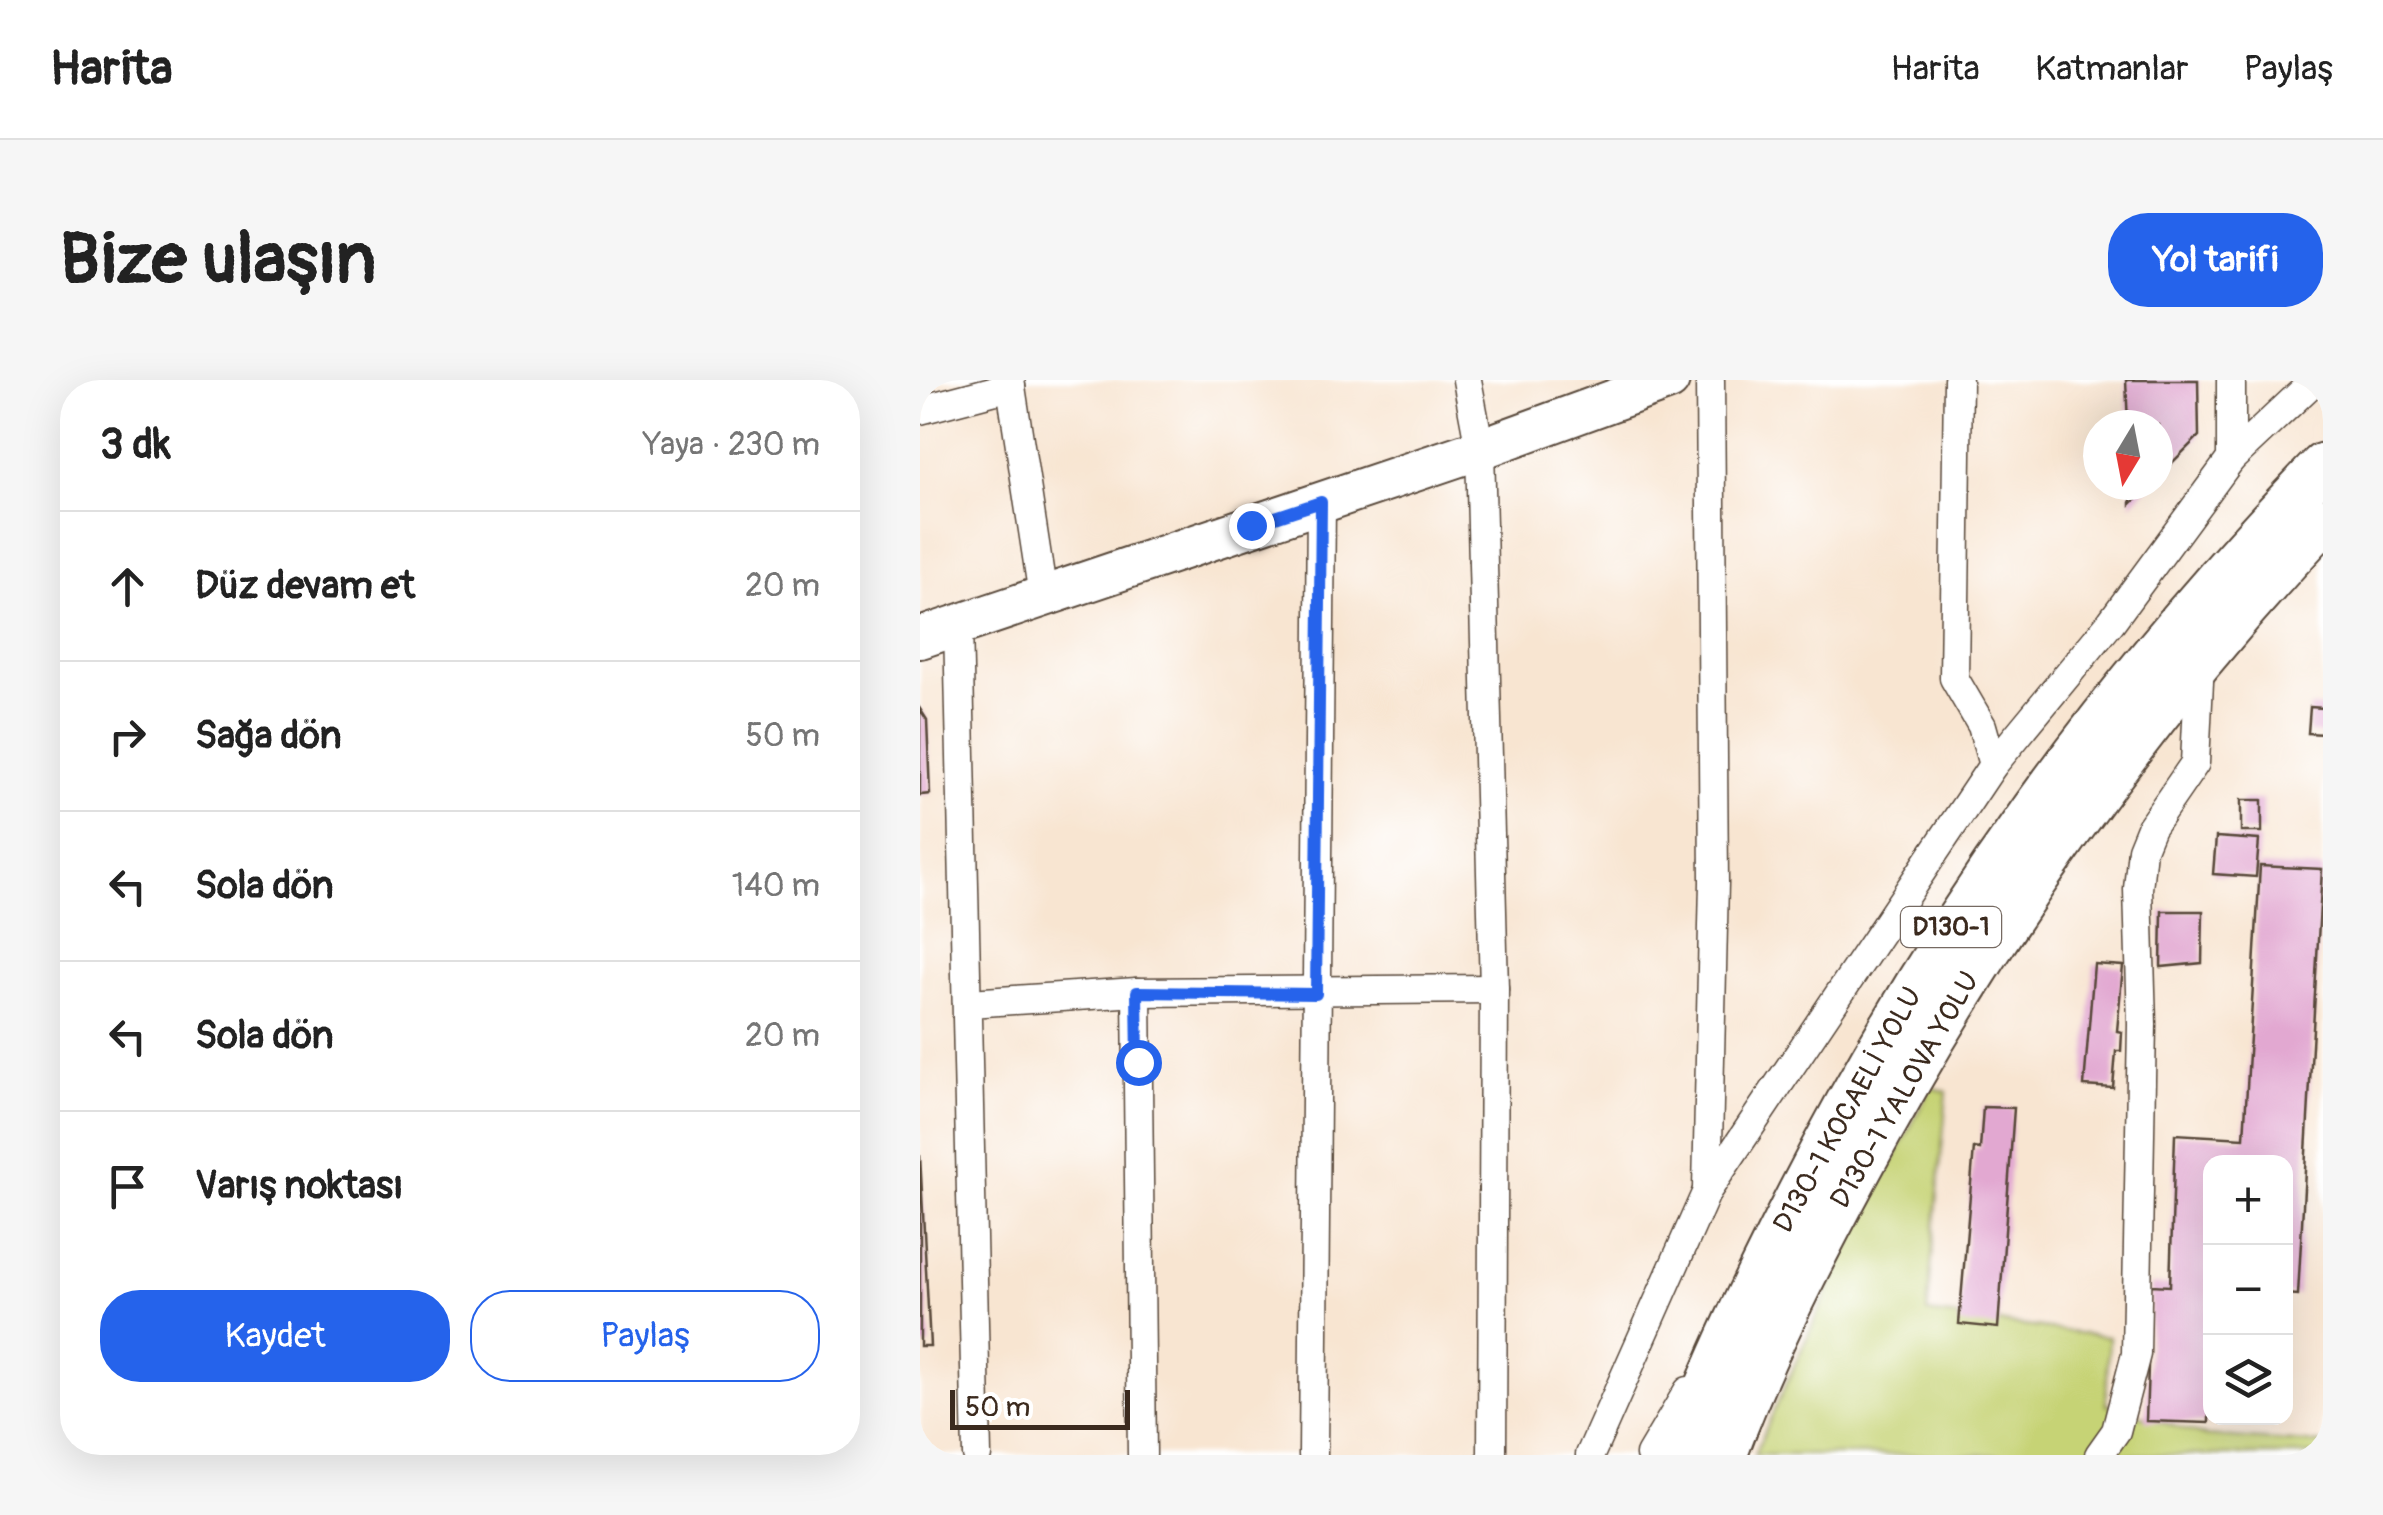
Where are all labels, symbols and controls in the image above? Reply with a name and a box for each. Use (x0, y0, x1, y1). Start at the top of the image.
text: Harita (50, 39, 173, 99)
text: Harita (1891, 47, 1980, 91)
text: Katmanlar (2035, 47, 2189, 91)
text: Paylaş (2244, 47, 2333, 91)
button: Yol tarifi (2108, 213, 2323, 307)
text: Bize ulaşın (60, 216, 376, 304)
north arrow (2083, 410, 2173, 500)
text: 3 dk (100, 419, 171, 471)
text: Yaya · 230 m (643, 425, 820, 465)
route end (1229, 503, 1275, 549)
icon: ahead (100, 559, 155, 614)
text: Düz devam et (195, 562, 415, 610)
text: 20 m (745, 566, 820, 606)
icon: right (100, 709, 155, 764)
text: Sağa dön (195, 712, 342, 760)
text: 50 m (745, 716, 820, 756)
icon: left (100, 859, 155, 914)
text: Sola dön (195, 862, 333, 910)
text: 140 m (732, 866, 820, 906)
road number: D130-1 (1901, 907, 2001, 947)
street label: D130-1 YALOVA YOLU (1823, 965, 1987, 1215)
street label: D130-1 KOCAELİ YOLU (1766, 981, 1930, 1239)
icon: left (100, 1009, 155, 1064)
text: Sola dön (195, 1012, 333, 1060)
text: 20 m (745, 1016, 820, 1056)
route start (1116, 1040, 1162, 1086)
map controls (2203, 1155, 2293, 1425)
button: + (2203, 1155, 2293, 1245)
icon: arrive (100, 1159, 155, 1214)
text: Varış noktası (195, 1162, 403, 1210)
button: − (2203, 1245, 2293, 1335)
button: Kaydet (100, 1290, 450, 1382)
button: Paylaş (470, 1290, 820, 1382)
button: layers (2203, 1335, 2293, 1425)
scale bar (950, 1385, 1130, 1430)
text: 50 m (965, 1390, 1030, 1425)

